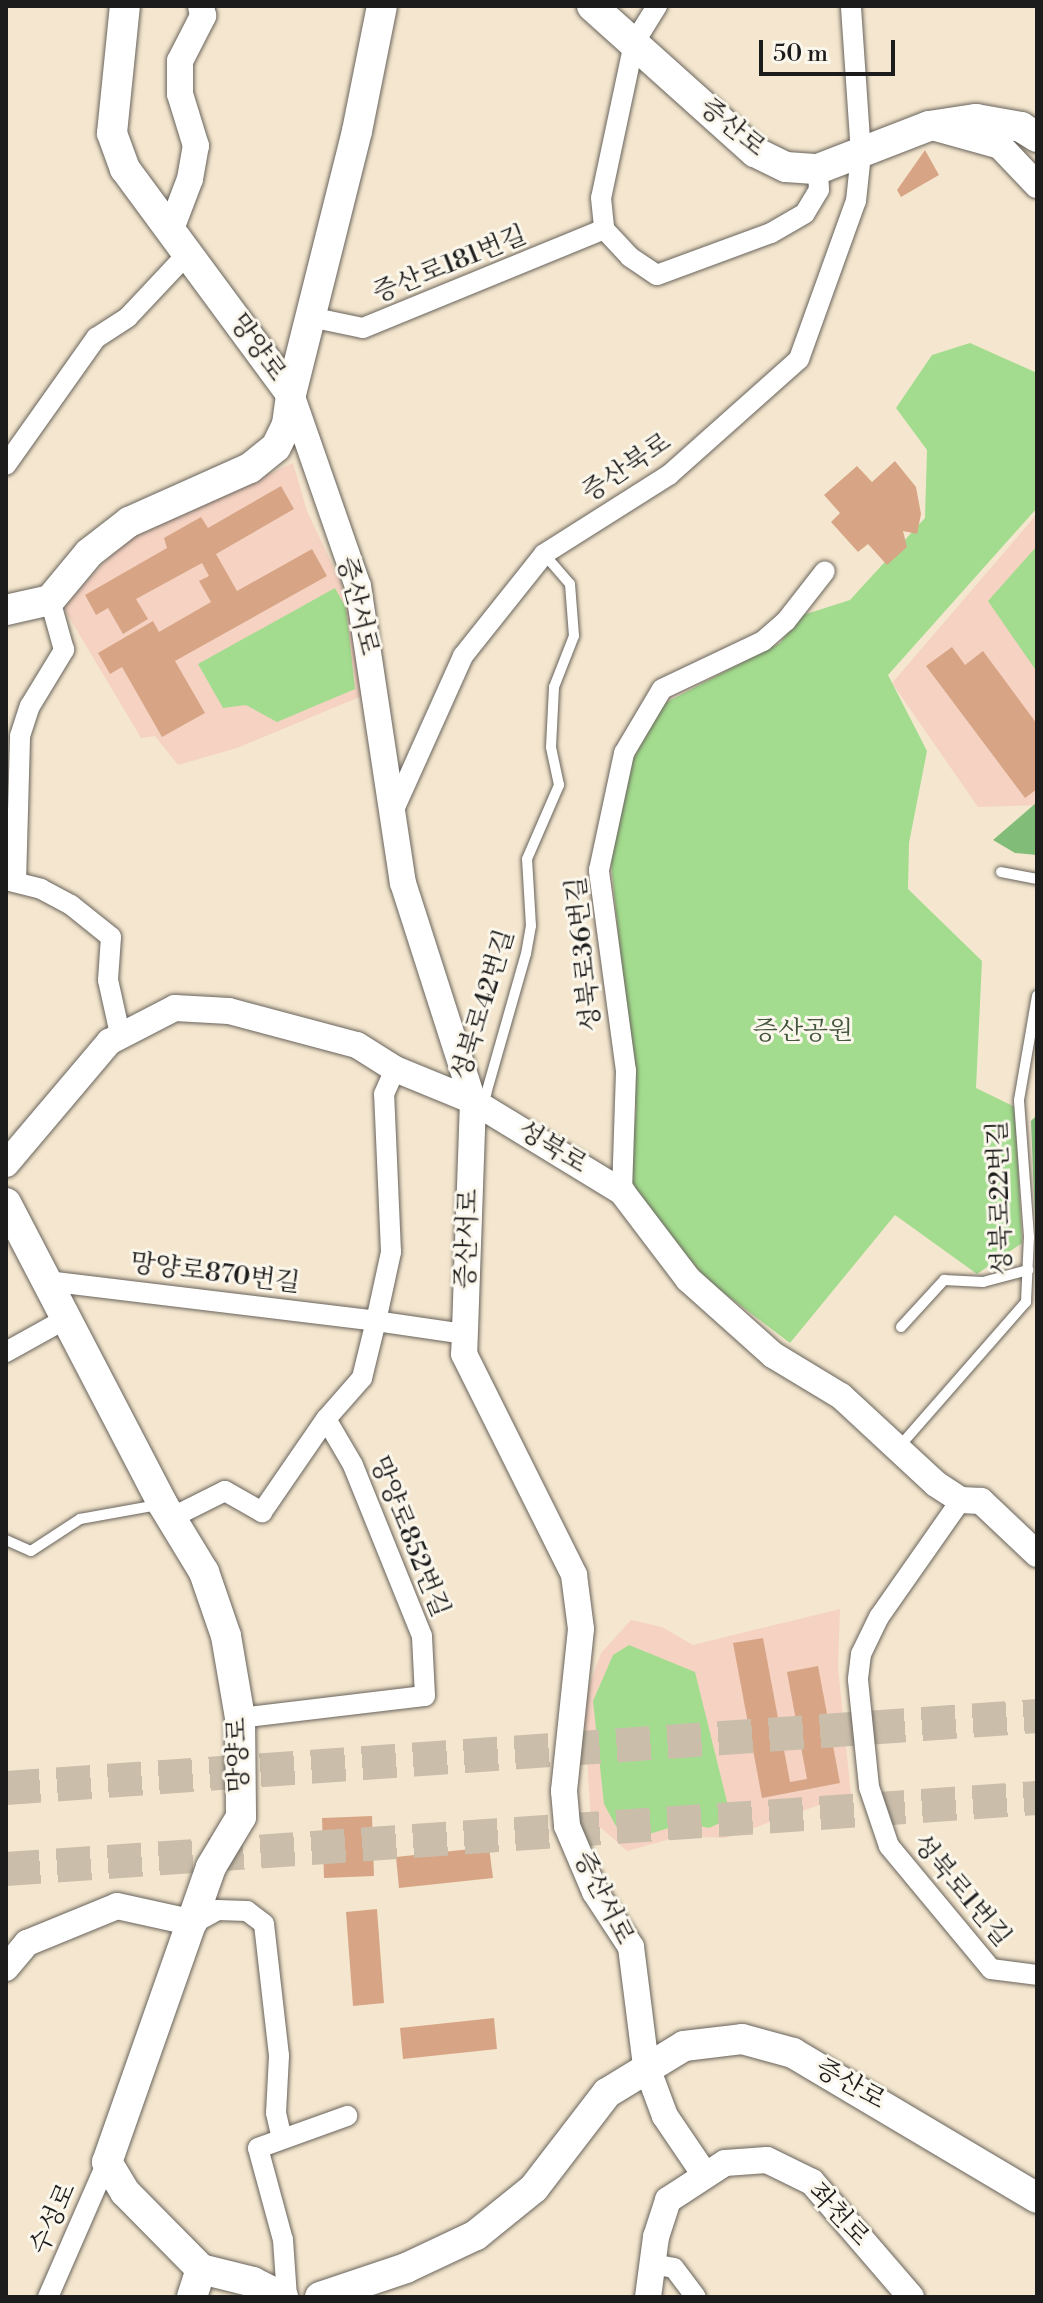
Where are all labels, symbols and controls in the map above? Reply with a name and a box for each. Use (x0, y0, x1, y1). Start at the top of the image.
scale bar (763, 24, 899, 74)
text: 50 m (773, 39, 828, 69)
street label: 증산로 (693, 92, 771, 164)
street label: 증산로181번길 (369, 220, 531, 310)
street label: 망양로 (222, 308, 292, 388)
street label: 증산북로 (577, 427, 677, 509)
street label: 증산서로 (330, 553, 384, 659)
street label: 성북로36번길 (561, 875, 609, 1033)
street label: 성북로42번길 (446, 926, 522, 1084)
park label: 증산공원 (753, 1016, 853, 1048)
street label: 성북로 (512, 1115, 592, 1181)
street label: 성북로22번길 (983, 1120, 1019, 1276)
street label: 증산서로 (451, 1188, 485, 1290)
street label: 망양로870번길 (128, 1248, 302, 1300)
street label: 망양로852번길 (363, 1452, 455, 1622)
street label: 망양로 (222, 1717, 256, 1793)
street label: 성북로1번길 (905, 1829, 1017, 1953)
street label: 증산서로 (566, 1846, 640, 1950)
street label: 증산로 (809, 2053, 891, 2117)
street label: 좌천로 (801, 2177, 875, 2253)
street label: 수성로 (24, 2178, 84, 2260)

